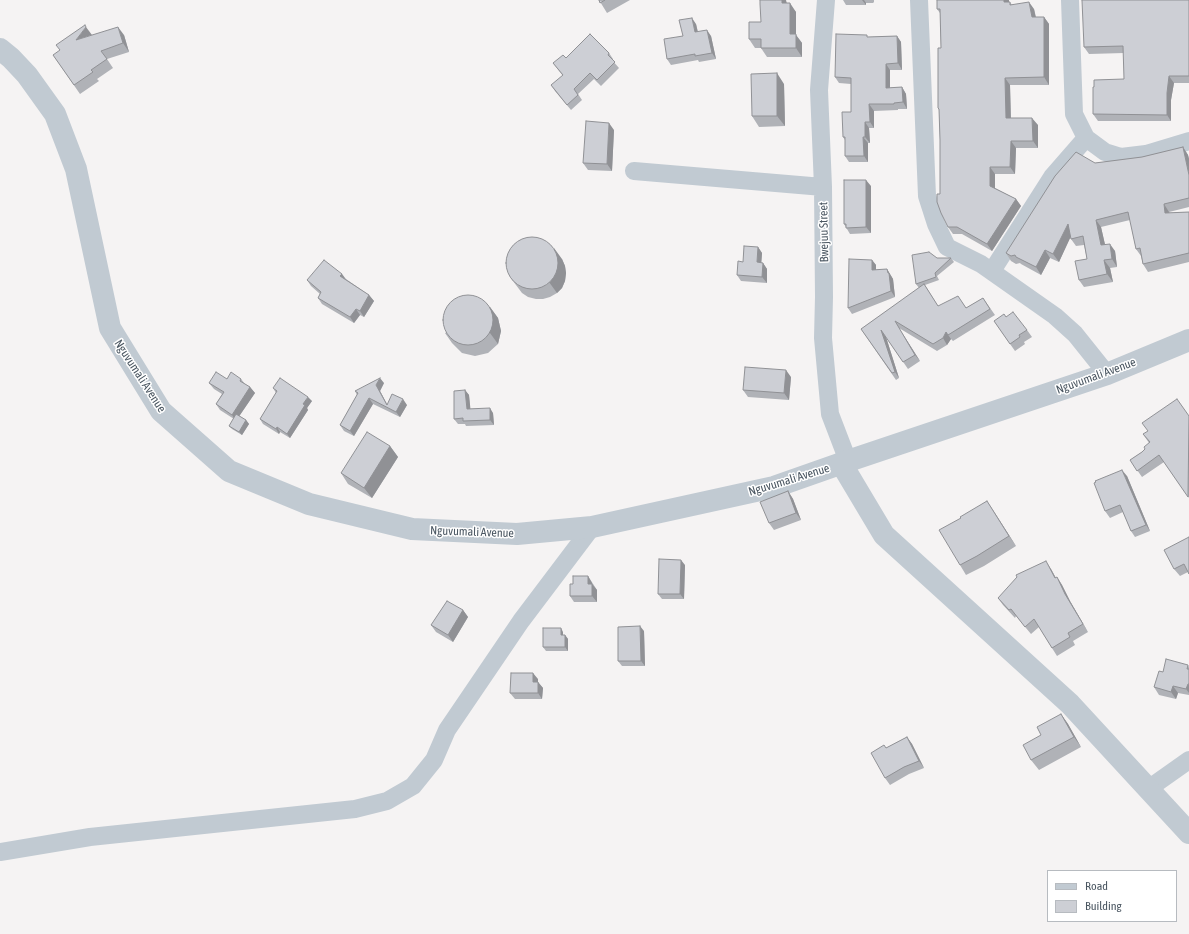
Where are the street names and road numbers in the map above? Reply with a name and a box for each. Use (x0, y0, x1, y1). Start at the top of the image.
street label: Bwejuu Street (816, 202, 832, 262)
street label: Nguvumali Avenue (111, 337, 169, 415)
street label: Nguvumali Avenue (1054, 355, 1138, 397)
street label: Nguvumali Avenue (747, 461, 831, 499)
street label: Nguvumali Avenue (430, 523, 514, 541)

